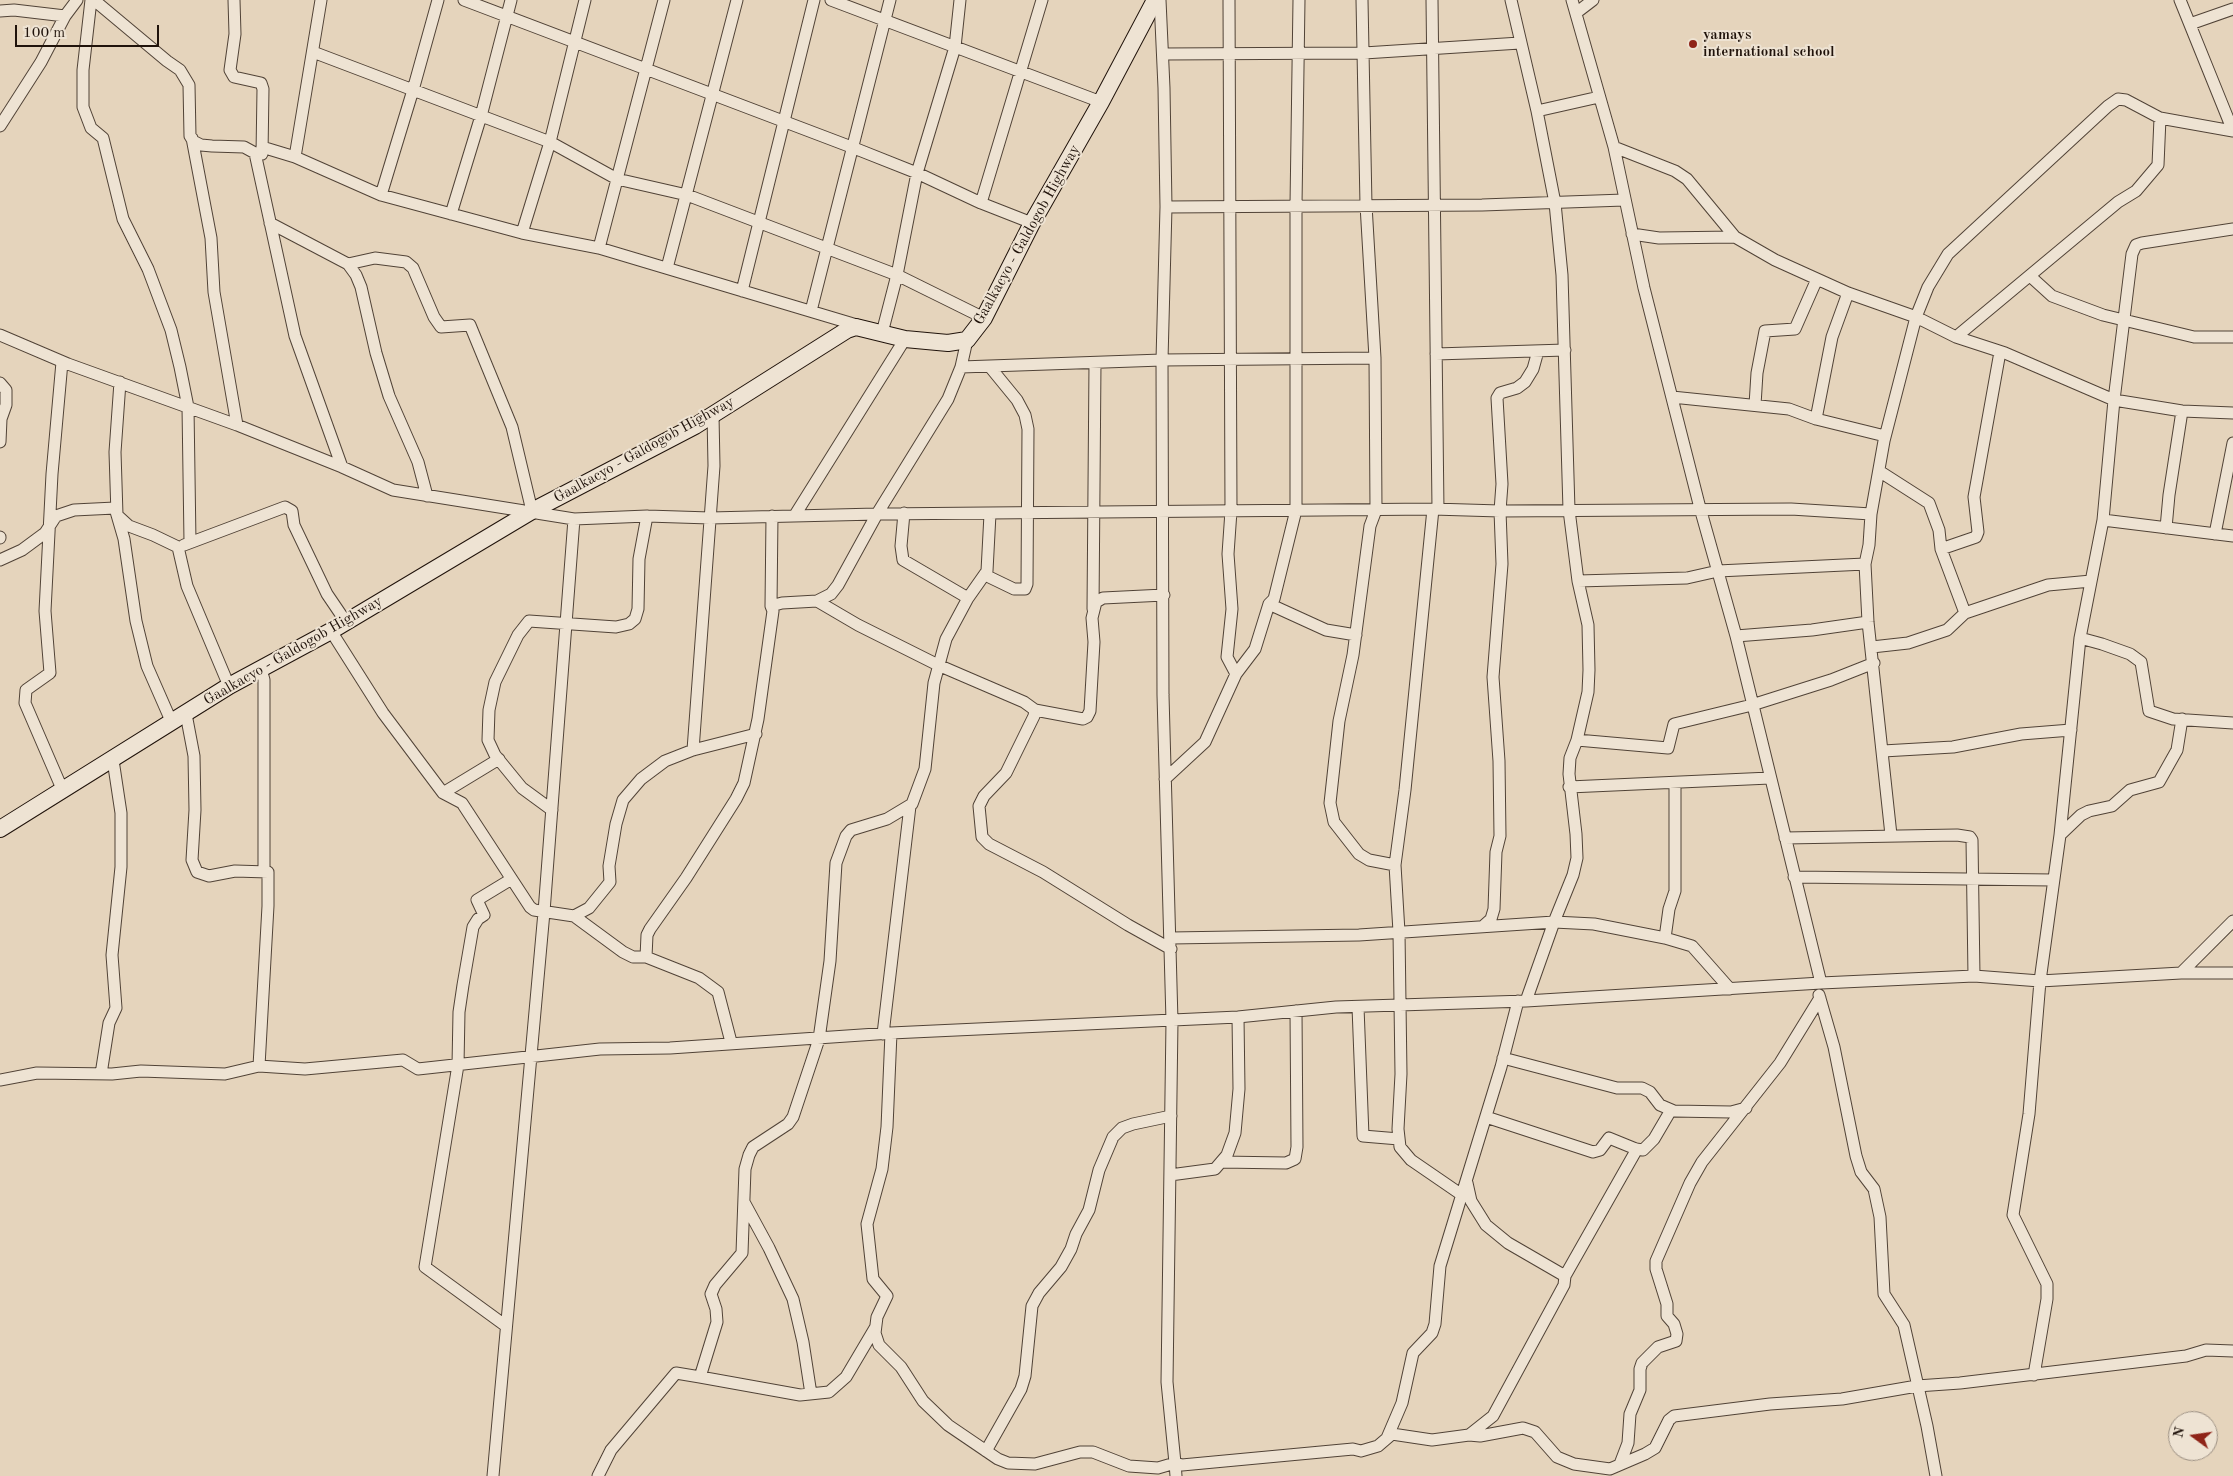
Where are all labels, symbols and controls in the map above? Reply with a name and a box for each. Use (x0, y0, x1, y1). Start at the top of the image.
scale bar (18, 15, 161, 47)
text: 100 m (23, 26, 65, 41)
place label: yamays international school (1703, 26, 1835, 61)
marker: yamays international school (1687, 38, 1699, 50)
street label: Gaalkacyo - Galdogob Highway (970, 142, 1084, 328)
street label: Gaalkacyo - Galdogob Highway (551, 393, 737, 507)
street label: Gaalkacyo - Galdogob Highway (200, 592, 386, 710)
north arrow (2168, 1411, 2218, 1461)
text: N (2171, 1426, 2188, 1440)

